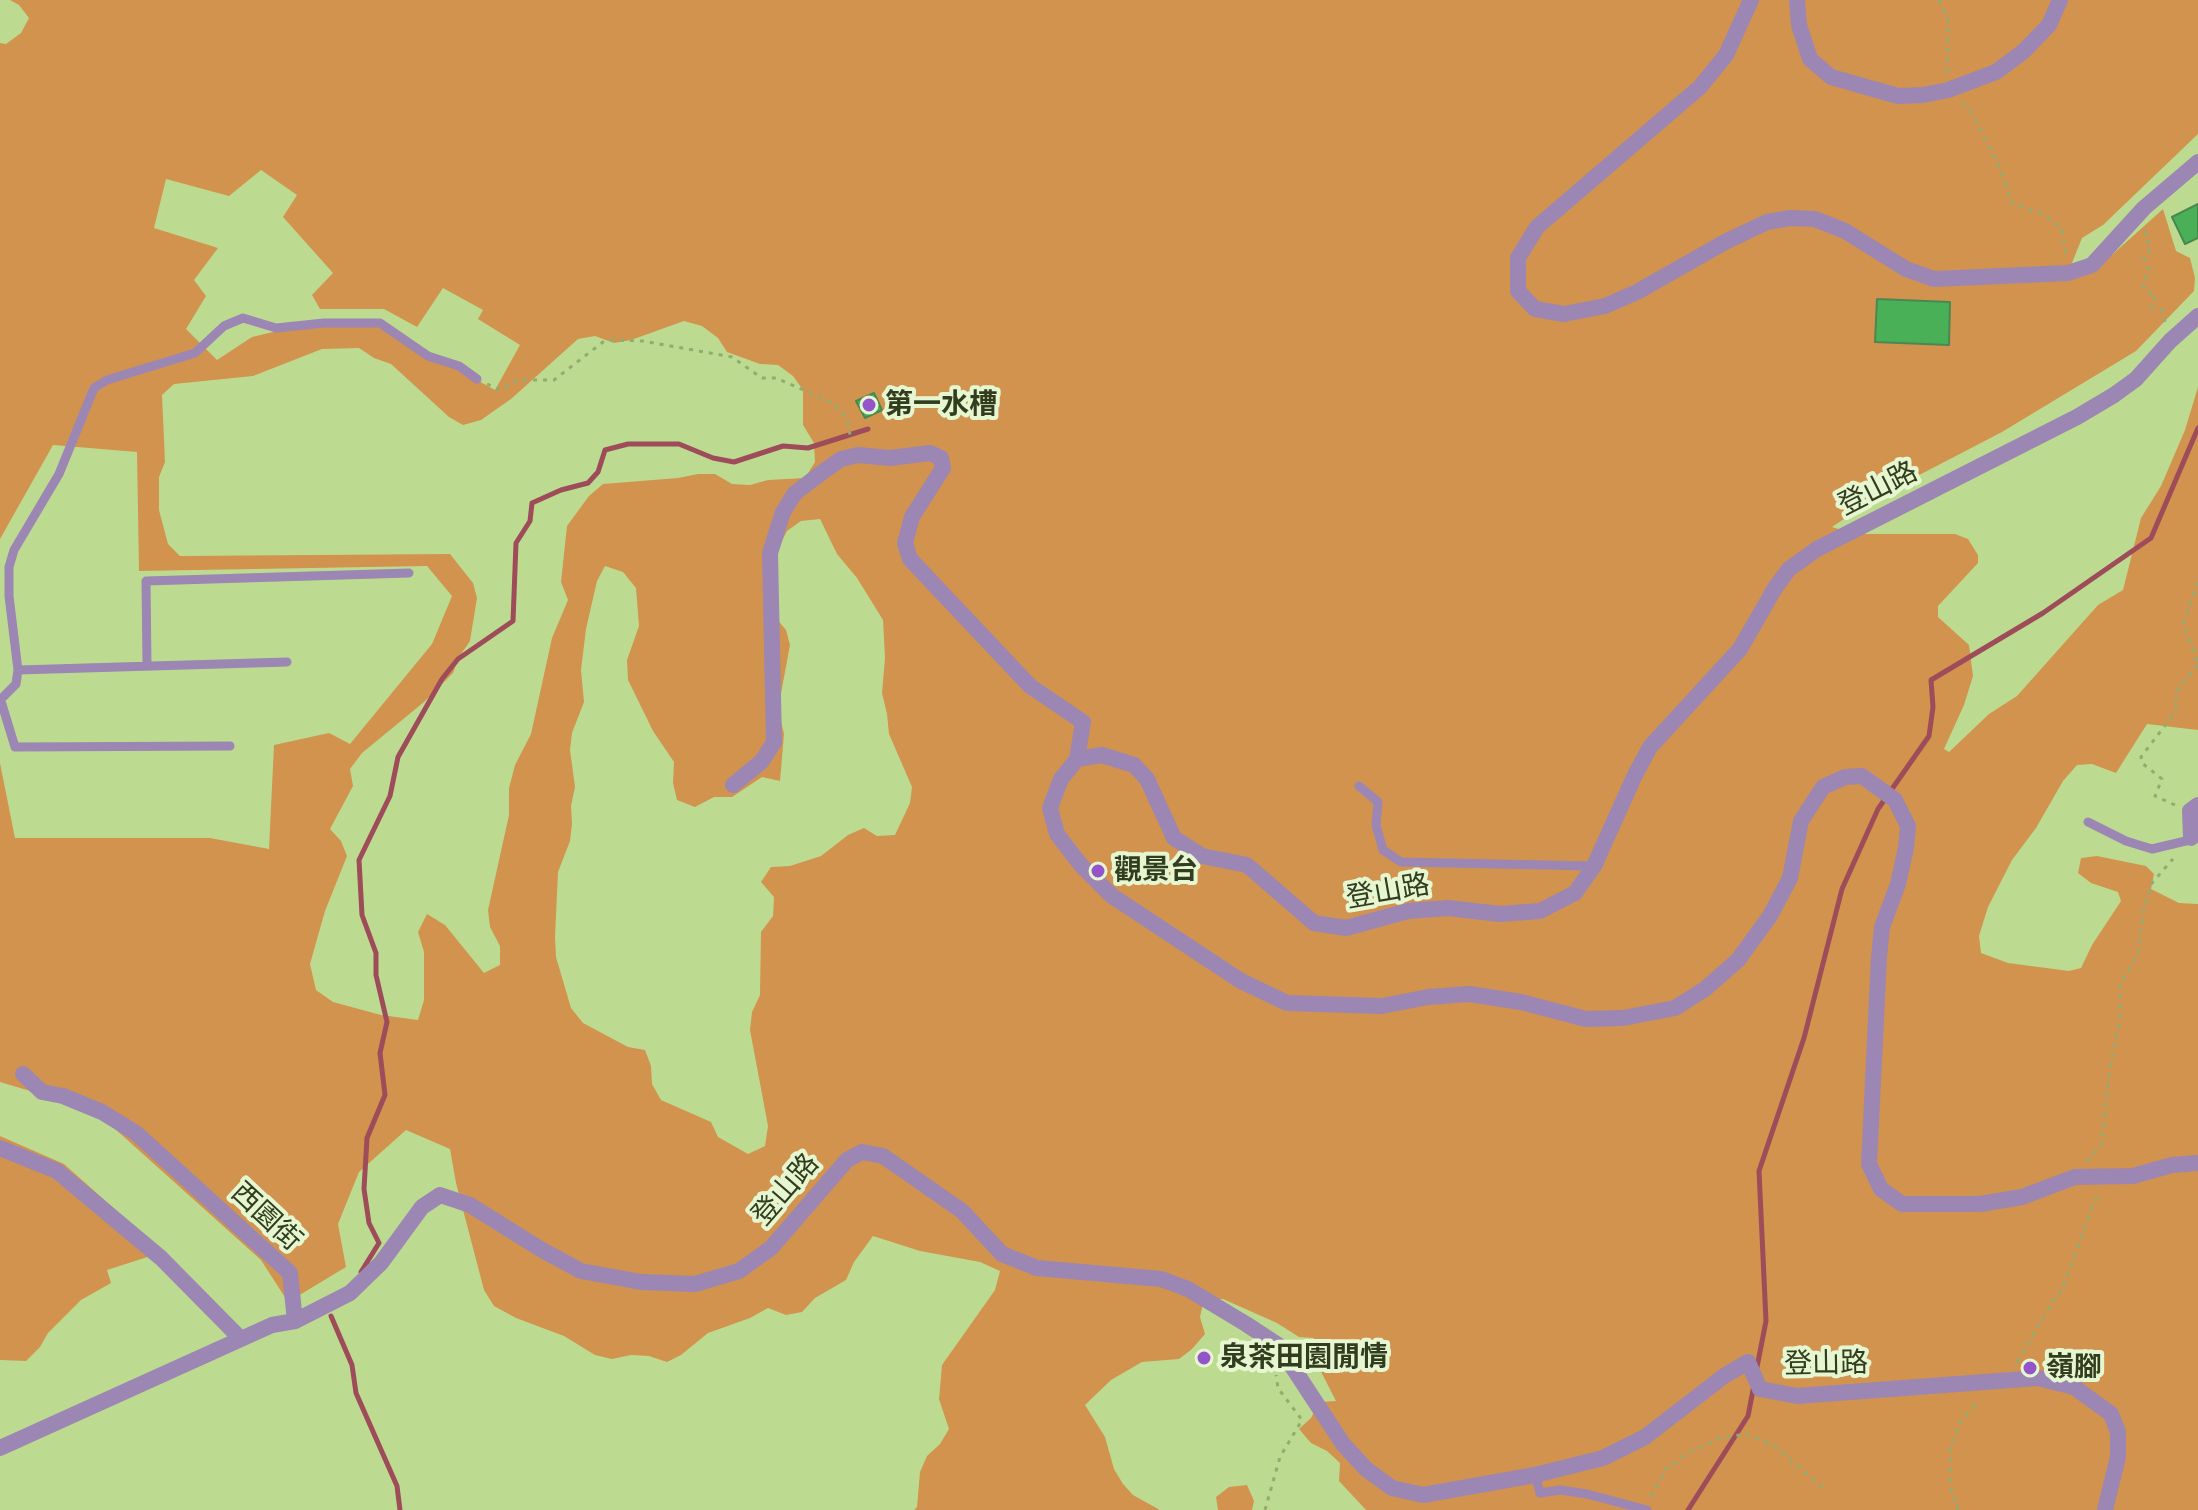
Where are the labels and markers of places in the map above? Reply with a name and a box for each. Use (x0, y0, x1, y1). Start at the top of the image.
place label: 第一水槽 (885, 388, 997, 422)
marker: 第一水槽 (860, 396, 878, 414)
place label: 觀景台 (1114, 854, 1198, 888)
marker: 觀景台 (1089, 862, 1107, 880)
place label: 泉茶田園閒情 (1220, 1341, 1388, 1375)
marker: 泉茶田園閒情 (1195, 1349, 1213, 1367)
place label: 嶺腳 (2046, 1351, 2102, 1385)
marker: 嶺腳 (2021, 1359, 2039, 1377)

